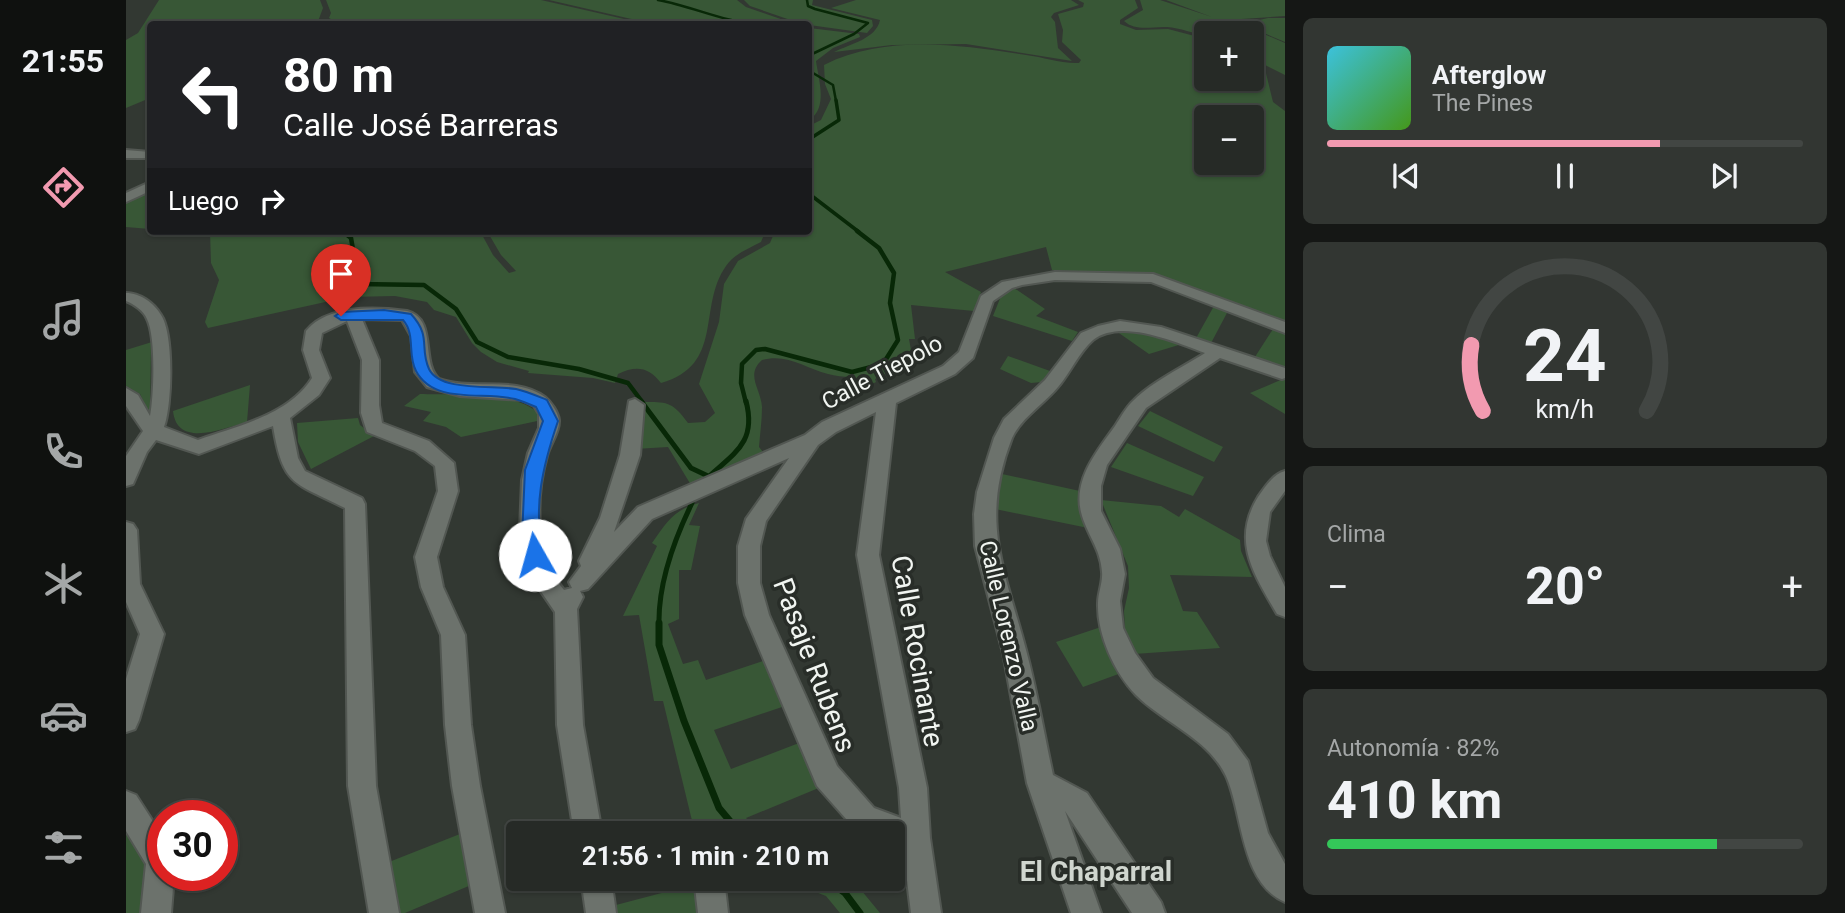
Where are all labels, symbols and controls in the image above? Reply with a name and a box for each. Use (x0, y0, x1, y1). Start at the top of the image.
map controls (1194, 21, 1264, 175)
button: + (1194, 21, 1264, 91)
text: 21:55 (22, 42, 104, 80)
text: 80 m (283, 47, 394, 104)
icon: left (168, 49, 259, 140)
text: Afterglow (1432, 60, 1546, 90)
text: The Pines (1432, 90, 1533, 117)
button: − (1194, 105, 1264, 175)
text: Calle José Barreras (283, 106, 559, 144)
icon: previous (1387, 157, 1425, 195)
icon: pause (1546, 157, 1584, 195)
icon: next (1705, 157, 1743, 195)
icon: directions (39, 163, 88, 212)
icon: right (253, 182, 291, 220)
text: Luego (168, 186, 239, 216)
pin (311, 244, 371, 316)
icon: arrive (322, 255, 360, 293)
icon: music (39, 295, 88, 344)
text: 24 (1523, 313, 1607, 399)
street label: Calle Tiepolo (817, 329, 947, 415)
text: km/h (1536, 394, 1594, 423)
icon: phone (39, 427, 88, 476)
position arrow (498, 518, 572, 592)
text: Clima (1327, 521, 1386, 548)
street label: Calle Lorenzo Valla (973, 538, 1044, 734)
street label: Calle Rocinante (884, 553, 951, 749)
text: 20° (1525, 556, 1605, 617)
icon: climate (39, 559, 88, 608)
text: − (1327, 565, 1349, 609)
text: + (1781, 565, 1803, 609)
street label: Pasaje Rubens (766, 573, 863, 757)
icon: car (39, 691, 88, 740)
text: Autonomía · 82% (1327, 735, 1499, 762)
text: 410 km (1327, 770, 1502, 831)
speed limit sign: 30 (147, 800, 238, 891)
icon: filters (39, 823, 88, 872)
text: 21:56 · 1 min · 210 m (582, 841, 829, 871)
district label: El Chaparral (1020, 855, 1172, 888)

